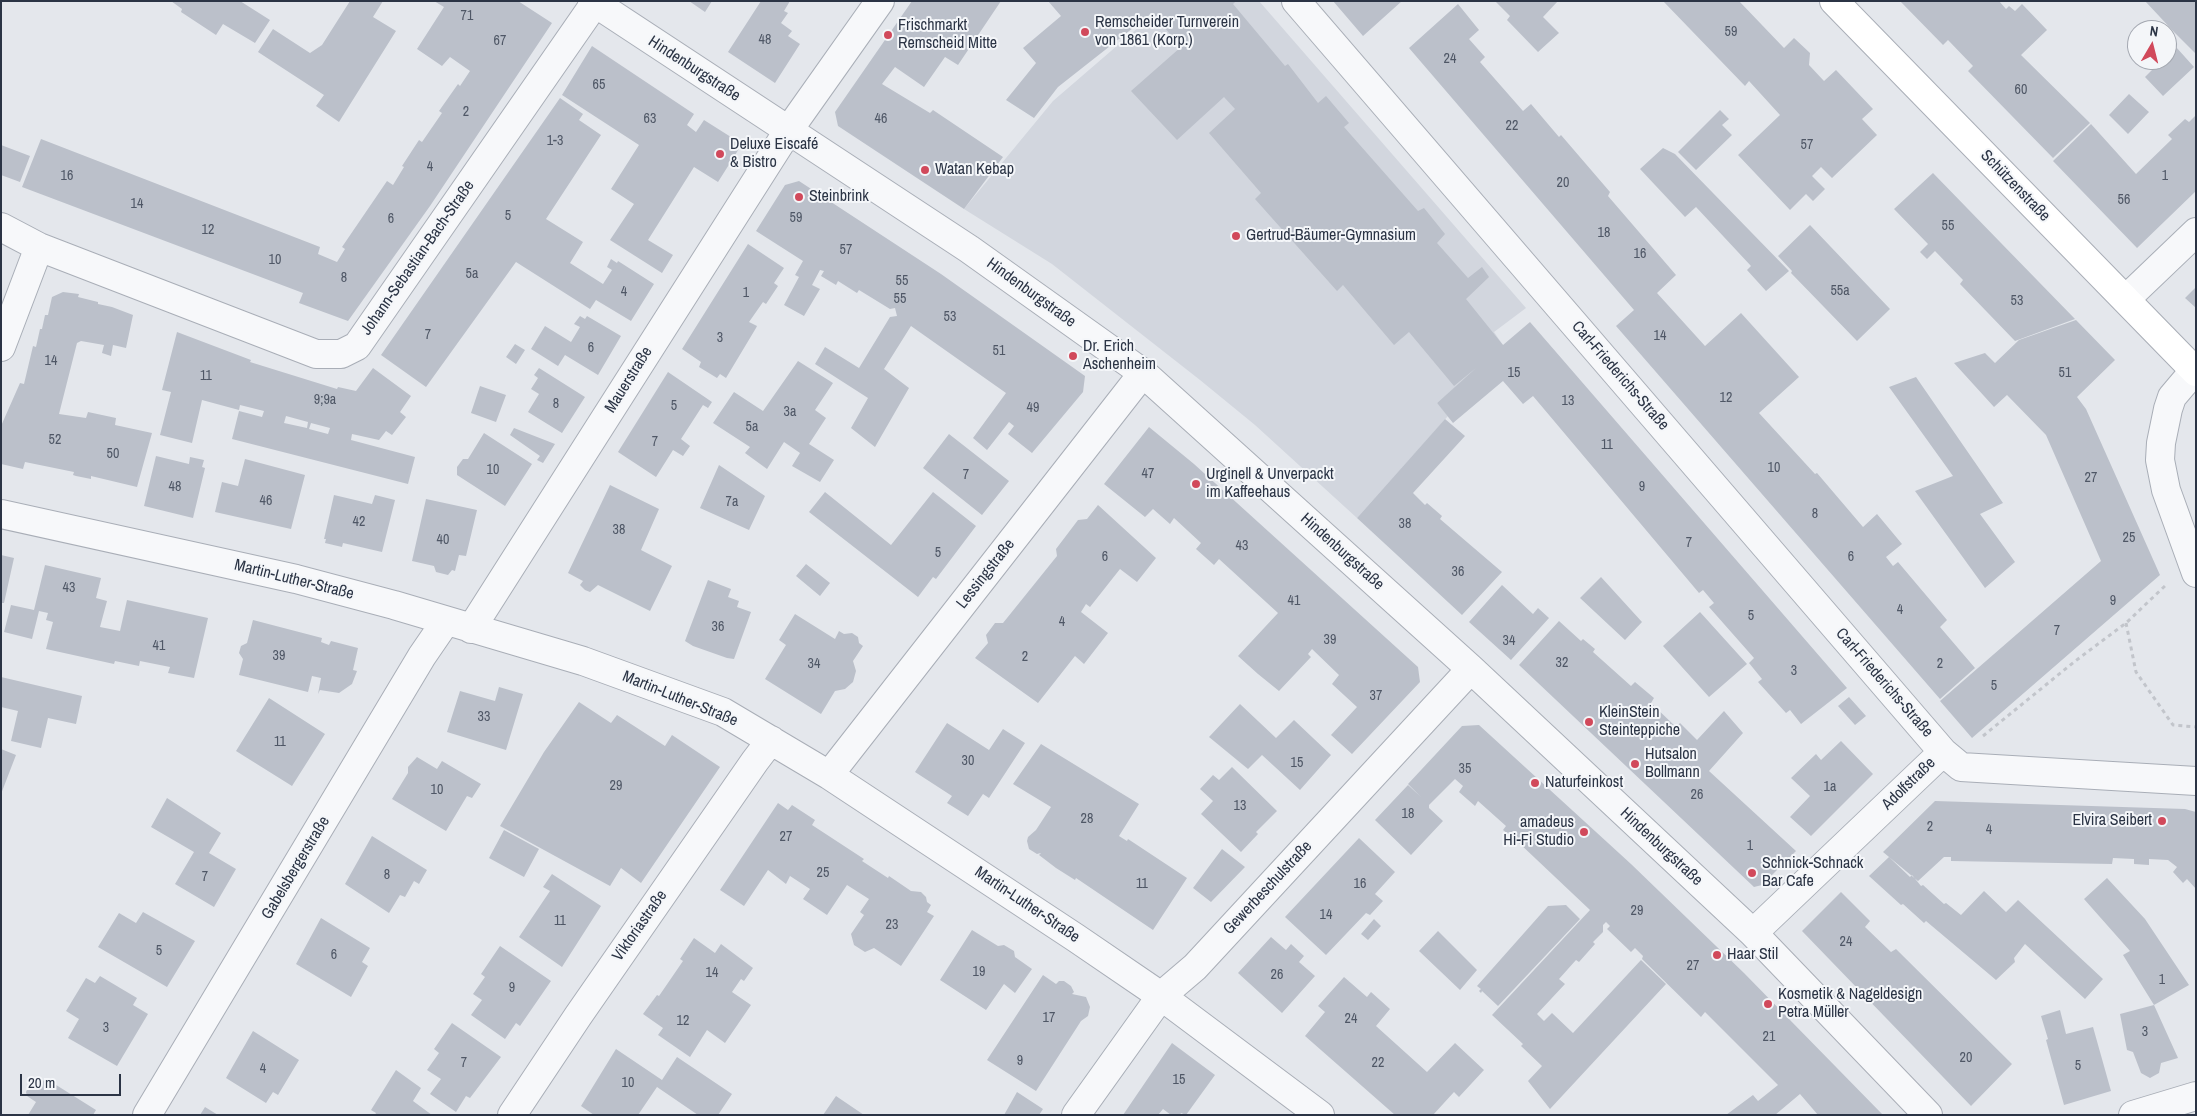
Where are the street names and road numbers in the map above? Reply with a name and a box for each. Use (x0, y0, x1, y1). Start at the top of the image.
street label: Hindenburgstraße (644, 32, 744, 106)
street label: Schützenstraße (1976, 146, 2054, 226)
street label: Johann-Sebastian-Bach-Straße (357, 177, 479, 339)
street label: Hindenburgstraße (983, 254, 1079, 332)
street label: Carl-Friederichs-Straße (1567, 317, 1673, 435)
street label: Mauerstraße (601, 343, 657, 417)
street label: Hindenburgstraße (1296, 509, 1388, 595)
street label: Lessingstraße (953, 535, 1019, 613)
street label: Martin-Luther-Straße (232, 556, 356, 604)
street label: Carl-Friederichs-Straße (1831, 624, 1937, 742)
street label: Martin-Luther-Straße (620, 667, 740, 731)
street label: Adolfstraße (1878, 754, 1940, 814)
street label: Hindenburgstraße (1616, 804, 1706, 890)
street label: Gabelsbergerstraße (258, 813, 334, 923)
street label: Gewerbeschulstraße (1220, 837, 1316, 939)
street label: Martin-Luther-Straße (971, 863, 1083, 947)
street label: Viktoriastraße (609, 887, 671, 965)

